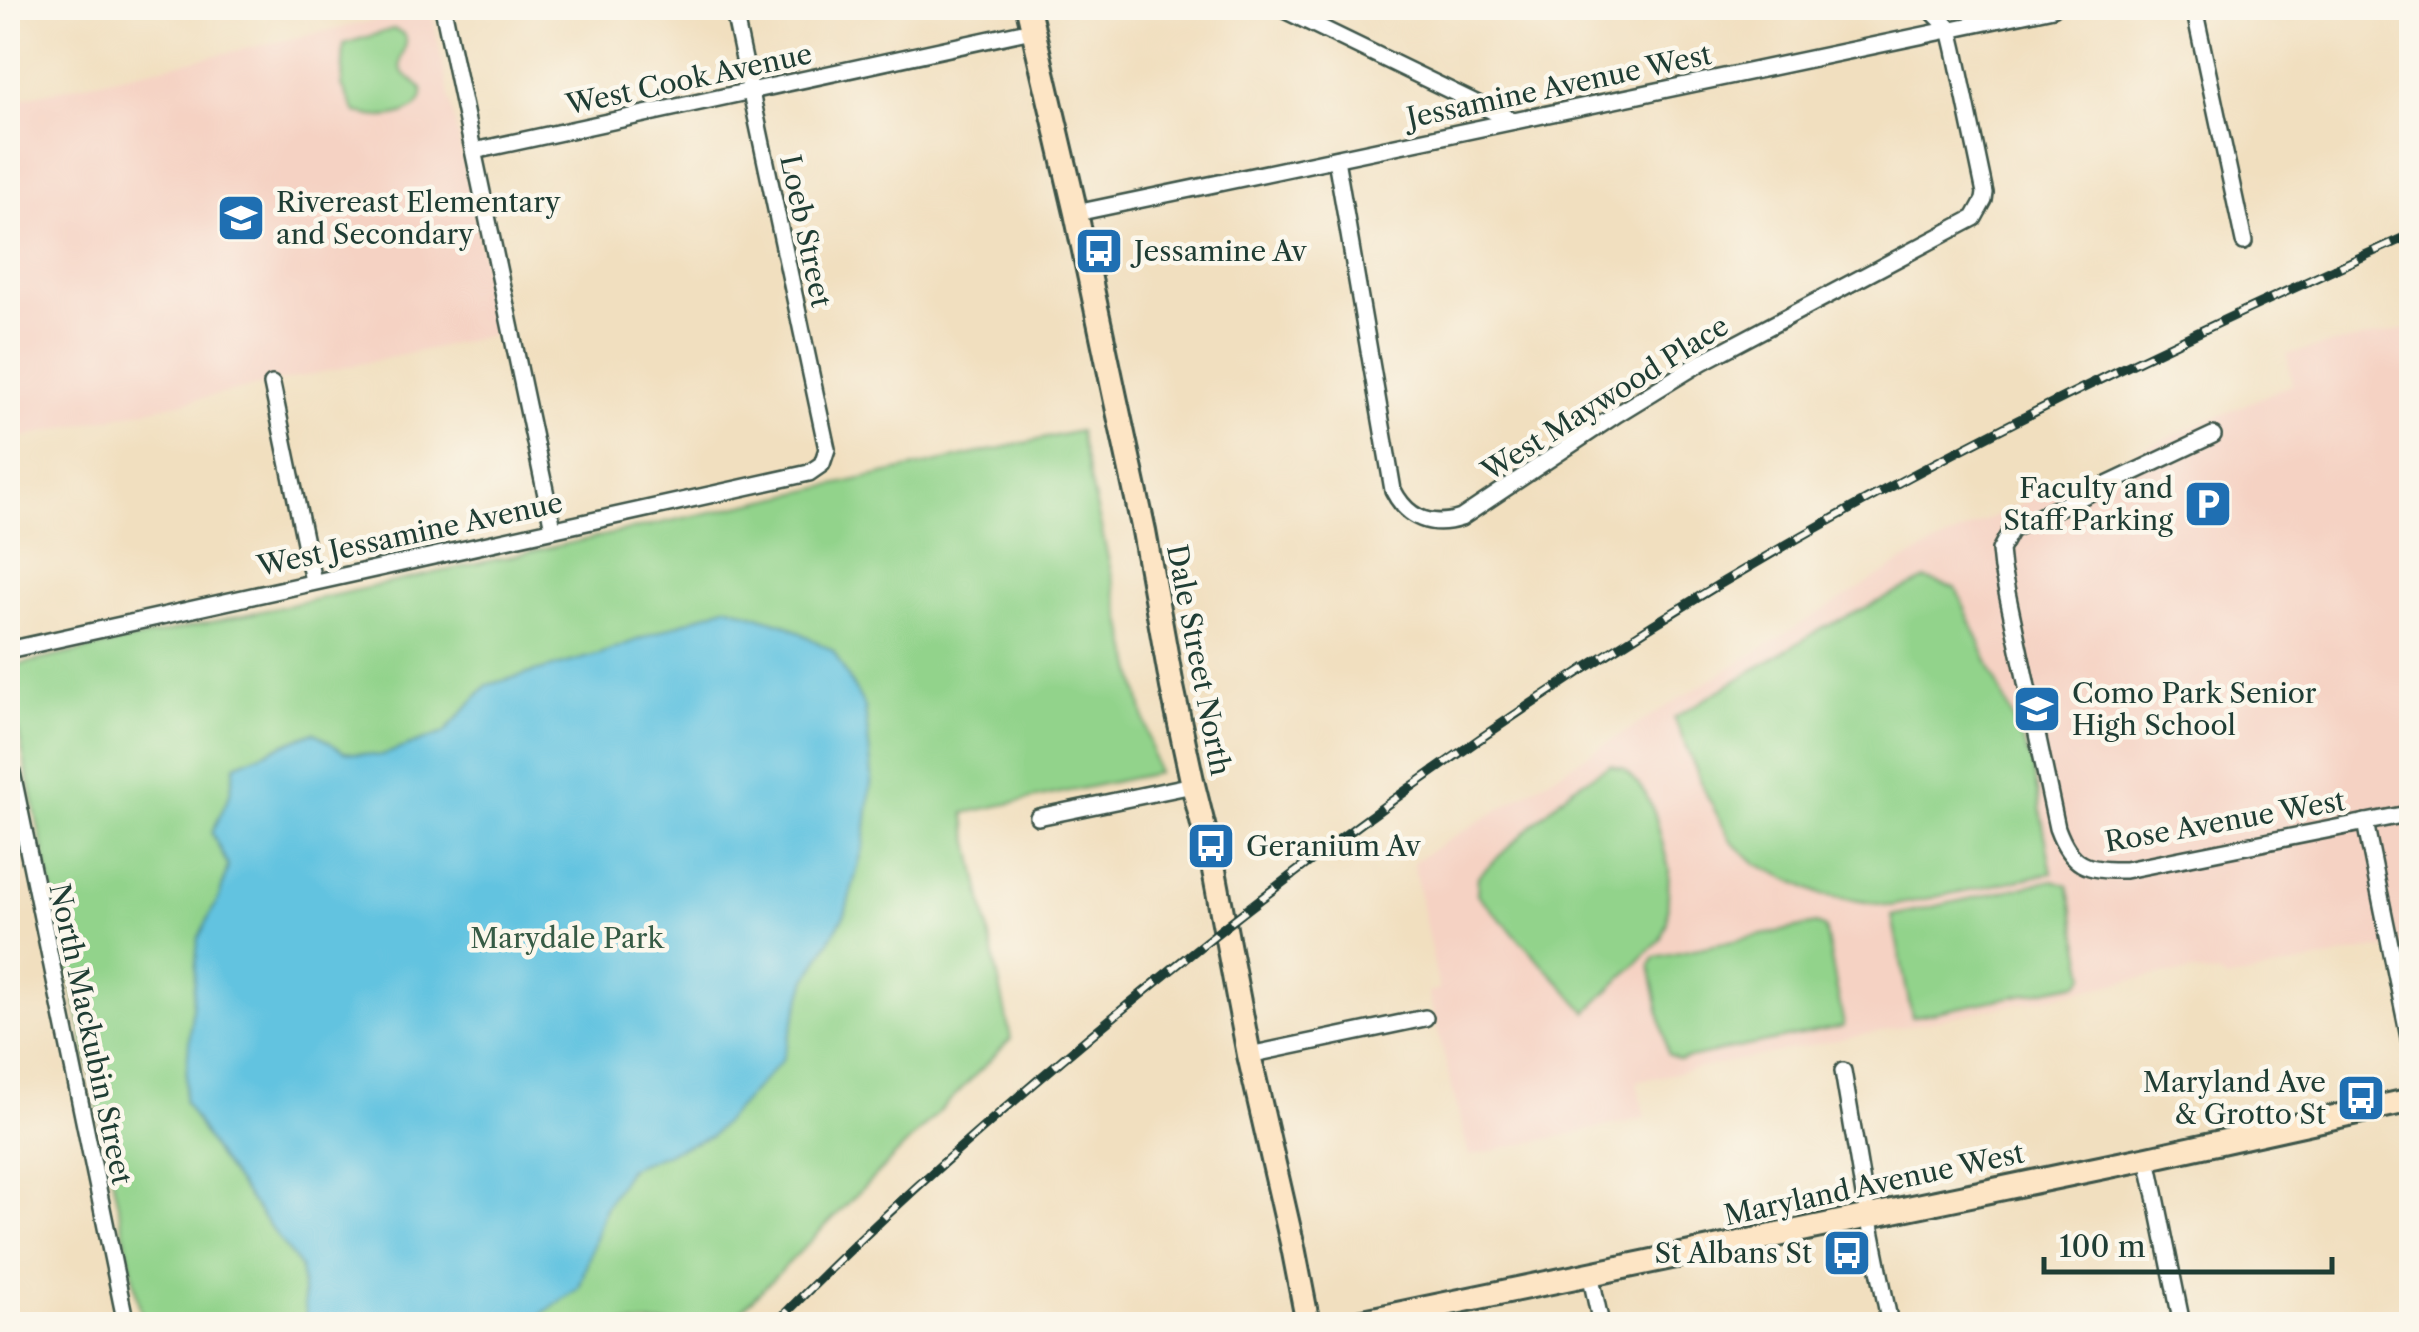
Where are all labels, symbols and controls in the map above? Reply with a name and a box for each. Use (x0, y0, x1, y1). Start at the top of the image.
street label: West Cook Avenue (562, 36, 815, 122)
street label: Jessamine Avenue West (1400, 37, 1714, 136)
street label: Loeb Street (773, 152, 839, 310)
place label: Rivereast Elementary and Secondary (276, 185, 561, 251)
school or university icon: Rivereast Elementary and Secondary (215, 192, 267, 244)
bus stop icon: Jessamine Av (1073, 225, 1125, 277)
place label: Jessamine Av (1130, 234, 1308, 268)
street label: West Maywood Place (1475, 308, 1735, 488)
place label: Faculty and Staff Parking (2003, 471, 2173, 537)
parking icon: Faculty and Staff Parking (2182, 478, 2234, 530)
street label: West Jessamine Avenue (253, 485, 566, 583)
street label: Dale Street North (1160, 542, 1238, 778)
place label: Como Park Senior High School (2072, 676, 2317, 742)
school or university icon: Como Park Senior High School (2011, 683, 2063, 735)
street label: Rose Avenue West (2102, 783, 2348, 859)
bus stop icon: Geranium Av (1185, 820, 1237, 872)
place label: Geranium Av (1246, 829, 1421, 863)
street label: North Mackubin Street (42, 880, 140, 1188)
park label: Marydale Park (470, 921, 666, 955)
place label: Maryland Ave & Grotto St (2143, 1065, 2326, 1131)
bus stop icon: Maryland Ave & Grotto St (2335, 1072, 2387, 1124)
street label: Maryland Avenue West (1721, 1136, 2027, 1232)
scale bar (2044, 1212, 2332, 1274)
bus stop icon: St Albans St (1821, 1227, 1873, 1279)
text: 100 m (2059, 1228, 2146, 1265)
place label: St Albans St (1654, 1236, 1812, 1270)

